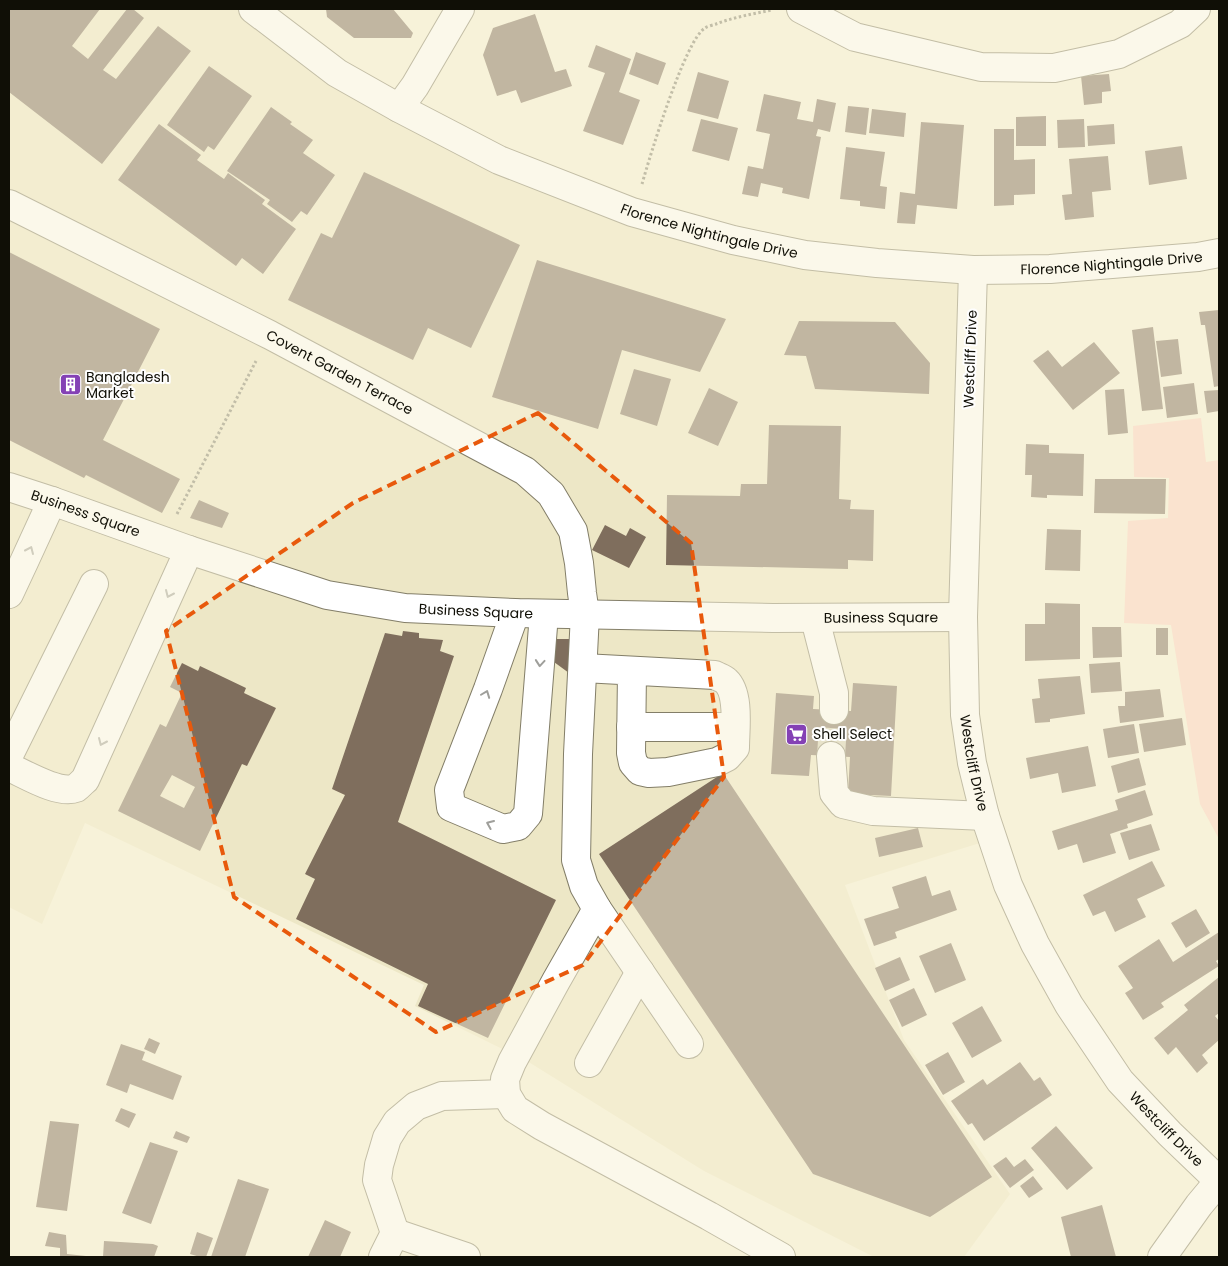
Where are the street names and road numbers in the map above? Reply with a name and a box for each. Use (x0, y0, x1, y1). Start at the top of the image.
street label: Florence Nightingale Drive (618, 198, 800, 263)
street label: Florence Nightingale Drive (1020, 246, 1205, 279)
street label: Westcliff Drive (958, 309, 982, 408)
street label: Covent Garden Terrace (263, 325, 417, 420)
street label: Business Square (29, 485, 143, 542)
street label: Business Square (418, 599, 534, 623)
street label: Business Square (824, 607, 938, 628)
street label: Westcliff Drive (955, 713, 994, 814)
street label: Westcliff Drive (1125, 1087, 1208, 1171)

